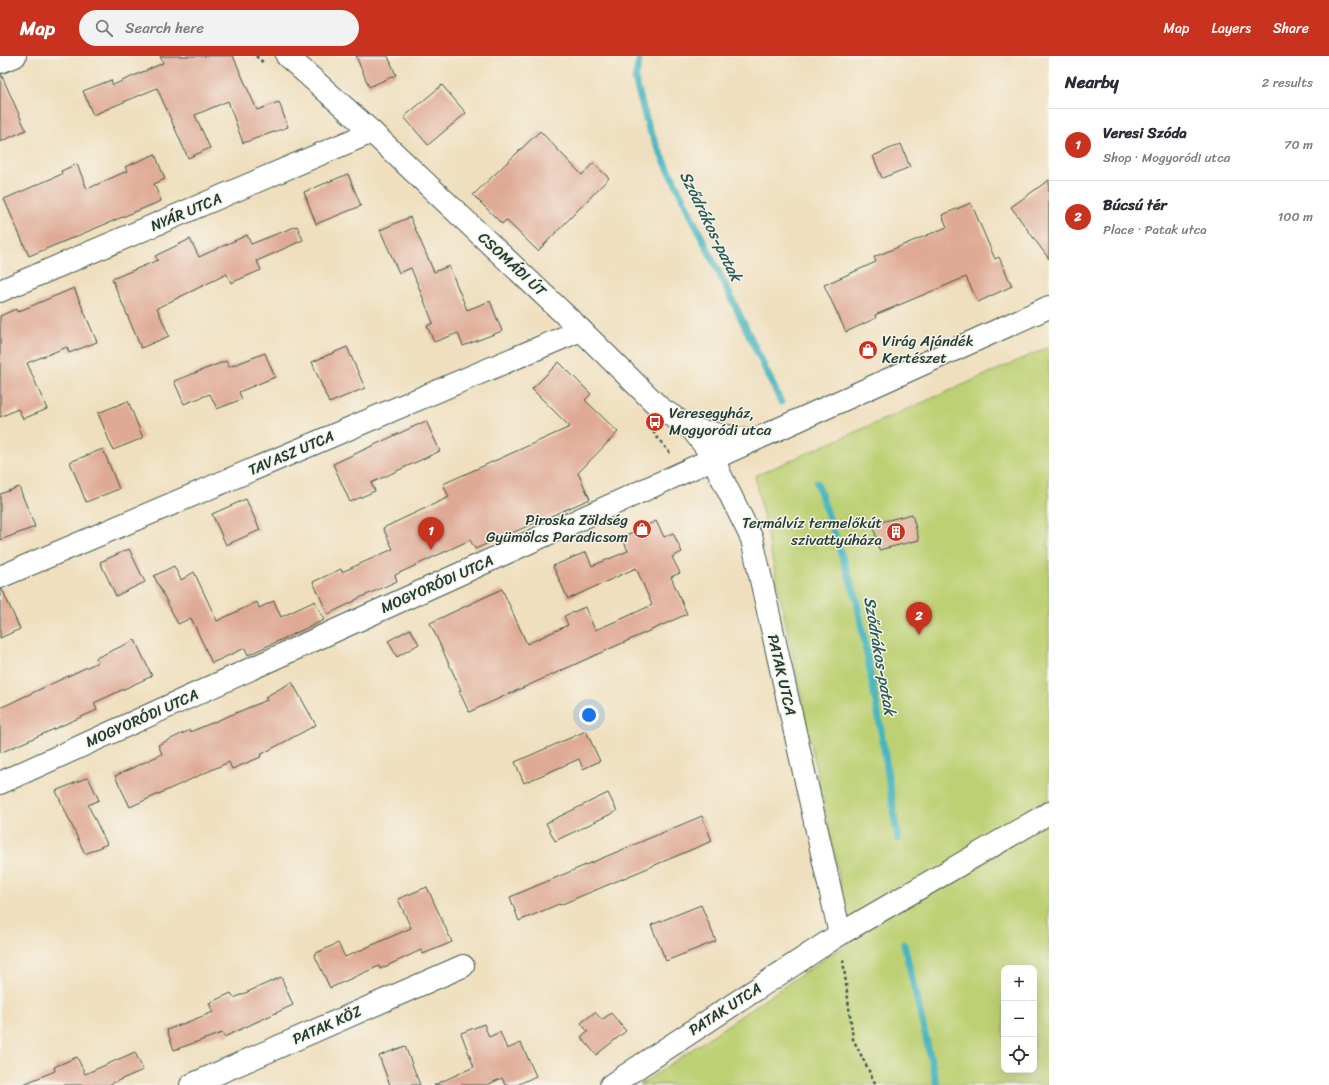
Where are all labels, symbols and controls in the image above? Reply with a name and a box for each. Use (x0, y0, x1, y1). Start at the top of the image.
search box (79, 10, 359, 46)
text: Map (20, 12, 55, 45)
text: Search here (125, 15, 204, 41)
text: Map (1164, 16, 1189, 41)
text: Layers (1211, 16, 1251, 41)
text: Share (1273, 16, 1309, 41)
icon: search (93, 17, 115, 39)
text: Nearby (1065, 67, 1119, 97)
text: 2 results (1262, 71, 1313, 94)
text: Veresi Szóda (1103, 120, 1187, 146)
text: 1 (1075, 133, 1081, 156)
text: 70 m (1284, 133, 1313, 156)
text: Shop · Mogyoródi utca (1103, 146, 1230, 169)
water label: Sződrákos-patak (672, 166, 751, 289)
street label: NYÁR UTCA (146, 185, 226, 239)
text: Búcsú tér (1103, 192, 1167, 218)
text: 2 (1074, 205, 1082, 228)
text: 100 m (1278, 205, 1313, 228)
text: Place · Patak utca (1103, 218, 1207, 241)
street label: CSOMÁDI ÚT (472, 225, 553, 303)
place label: Virág Ajándék Kertészet (882, 328, 974, 371)
shop icon: Virág Ajándék Kertészet (857, 339, 879, 361)
place label: Veresegyház, Mogyoródi utca (669, 400, 772, 443)
bus stop icon: Veresegyház, Mogyoródi utca (644, 411, 666, 433)
street label: TAVASZ UTCA (244, 423, 338, 483)
place label: Piroska Zöldség Gyümölcs Paradicsom (486, 507, 628, 550)
place label: Termálvíz termelőkút szivattyúháza (742, 510, 882, 553)
pin: 1 (418, 517, 444, 550)
shop icon: Piroska Zöldség Gyümölcs Paradicsom (631, 518, 653, 540)
building icon: Termálvíz termelőkút szivattyúháza (885, 521, 907, 543)
street label: MOGYORÓDI UTCA (376, 547, 498, 621)
water label: Sződrákos-patak (855, 594, 905, 720)
pin: 2 (906, 602, 932, 635)
street label: PATAK UTCA (760, 632, 804, 718)
street label: MOGYORÓDI UTCA (81, 681, 203, 755)
your location (579, 705, 599, 725)
map controls (1001, 965, 1037, 1073)
button: + (1001, 965, 1037, 1001)
street label: PATAK UTCA (683, 976, 767, 1042)
street label: PATAK KÖZ (288, 998, 366, 1052)
button: − (1001, 1001, 1037, 1037)
button: locate (1001, 1037, 1037, 1073)

